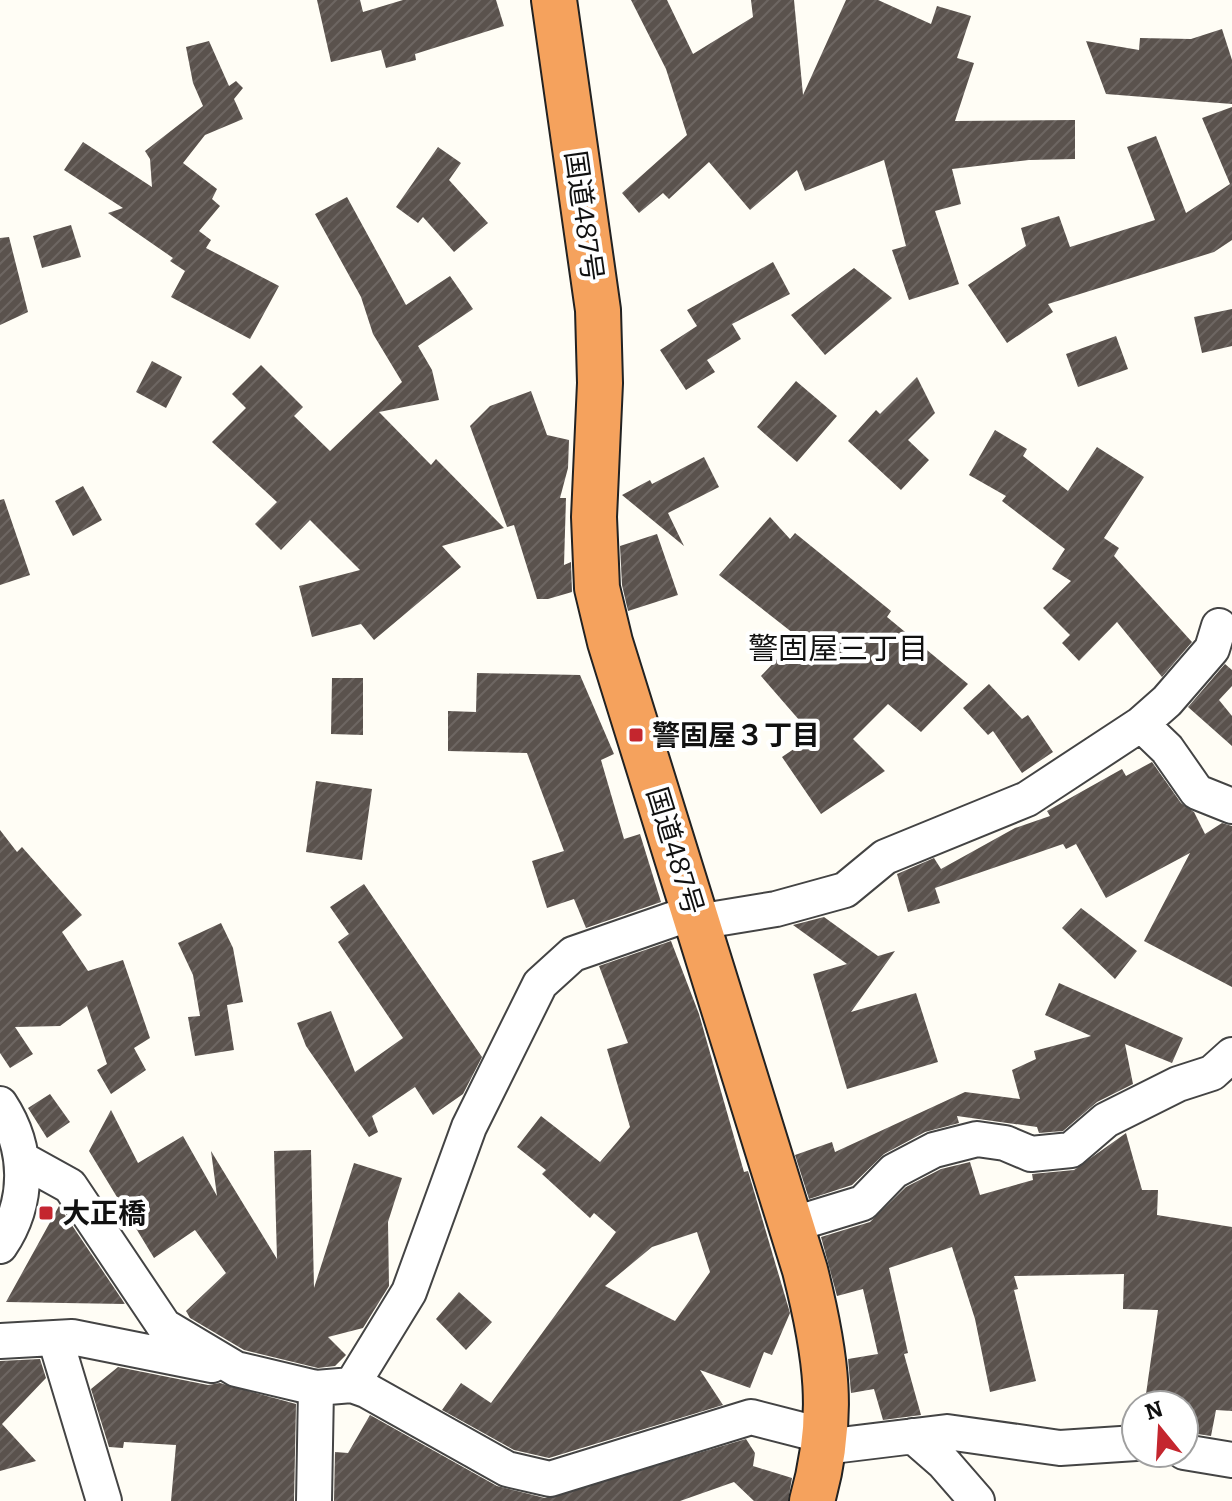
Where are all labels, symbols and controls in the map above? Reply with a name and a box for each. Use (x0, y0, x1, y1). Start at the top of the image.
street label: 国道487号 (559, 149, 609, 283)
district label: 警固屋三丁目 (748, 631, 928, 667)
place label: 警固屋３丁目 (652, 719, 820, 752)
marker: 警固屋３丁目 (627, 726, 645, 744)
street label: 国道487号 (640, 783, 710, 919)
place label: 大正橋 (62, 1197, 146, 1230)
marker: 大正橋 (37, 1204, 55, 1222)
north arrow (1120, 1389, 1200, 1469)
text: N (1142, 1395, 1166, 1426)

